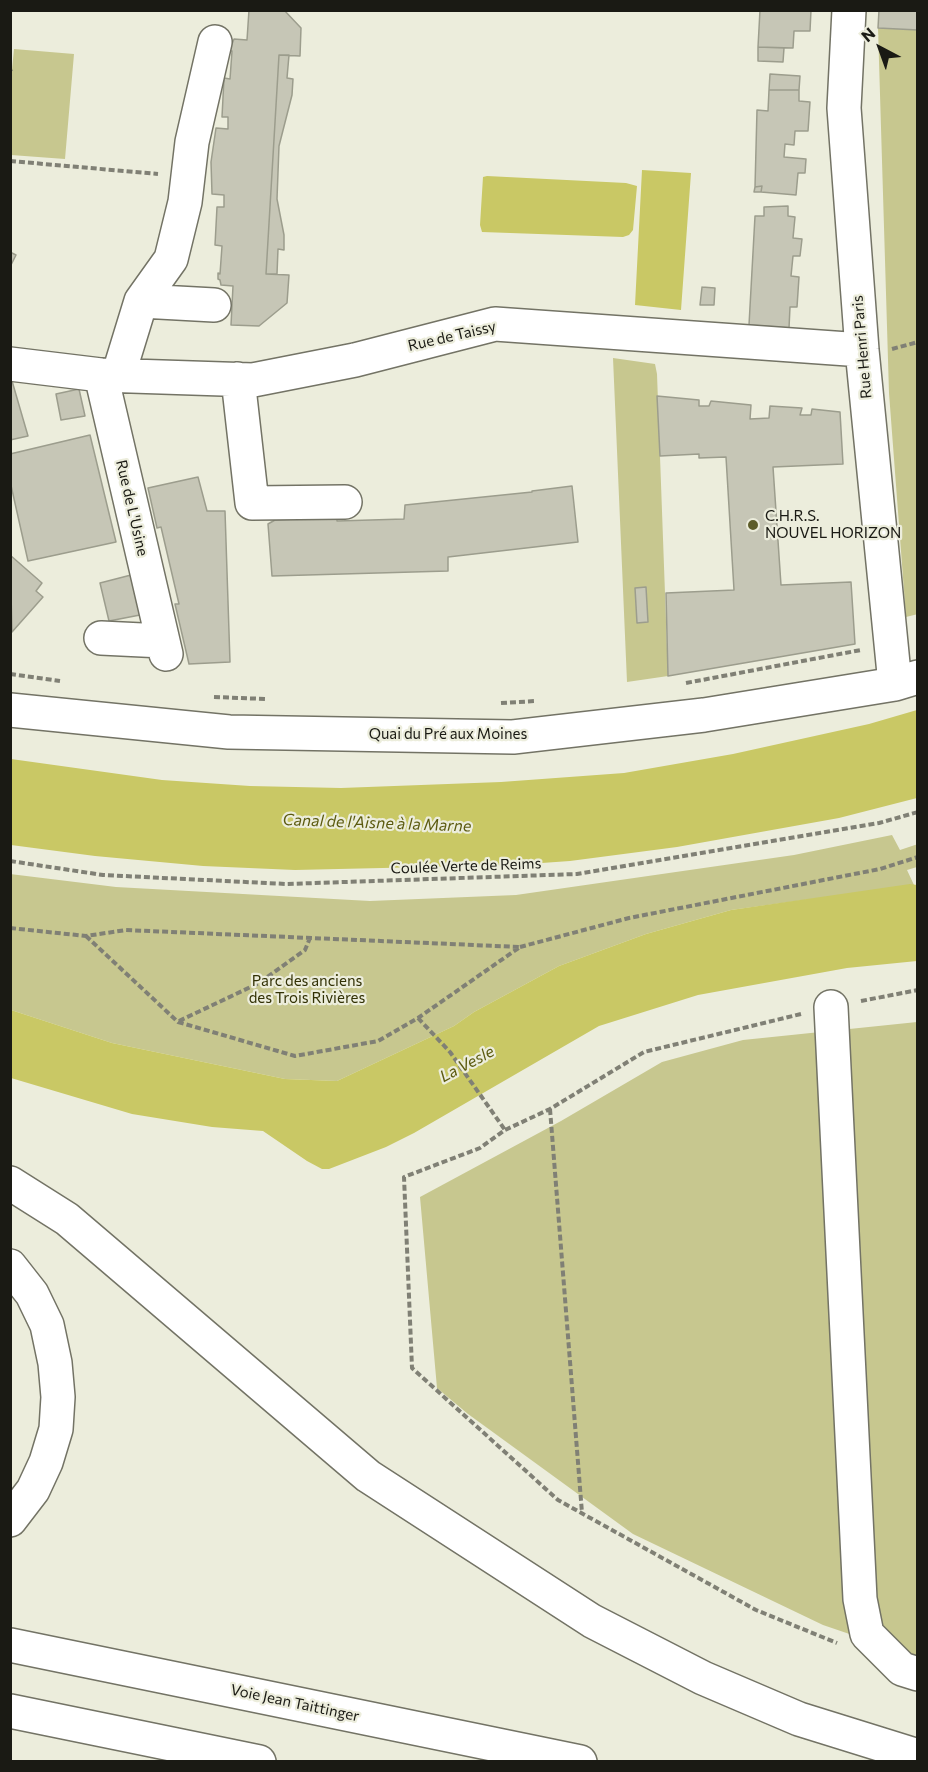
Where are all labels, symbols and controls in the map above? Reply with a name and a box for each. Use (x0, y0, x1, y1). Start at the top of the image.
north arrow (850, 18, 910, 78)
text: N (857, 23, 879, 45)
street label: Rue Henri Paris (849, 295, 875, 399)
street label: Rue de Taissy (406, 317, 498, 355)
street label: Rue de L'Usine (112, 458, 152, 558)
place label: C.H.R.S. NOUVEL HORIZON (765, 507, 901, 542)
marker: C.H.R.S. NOUVEL HORIZON (746, 518, 760, 532)
street label: Quai du Pré aux Moines (369, 725, 527, 743)
water label: Canal de l'Aisne à la Marne (282, 810, 472, 836)
street label: Coulée Verte de Reims (390, 854, 542, 878)
park label: Parc des anciens des Trois Rivières (249, 972, 365, 1007)
water label: La Vesle (437, 1042, 497, 1086)
street label: Voie Jean Taittinger (229, 1681, 361, 1725)

